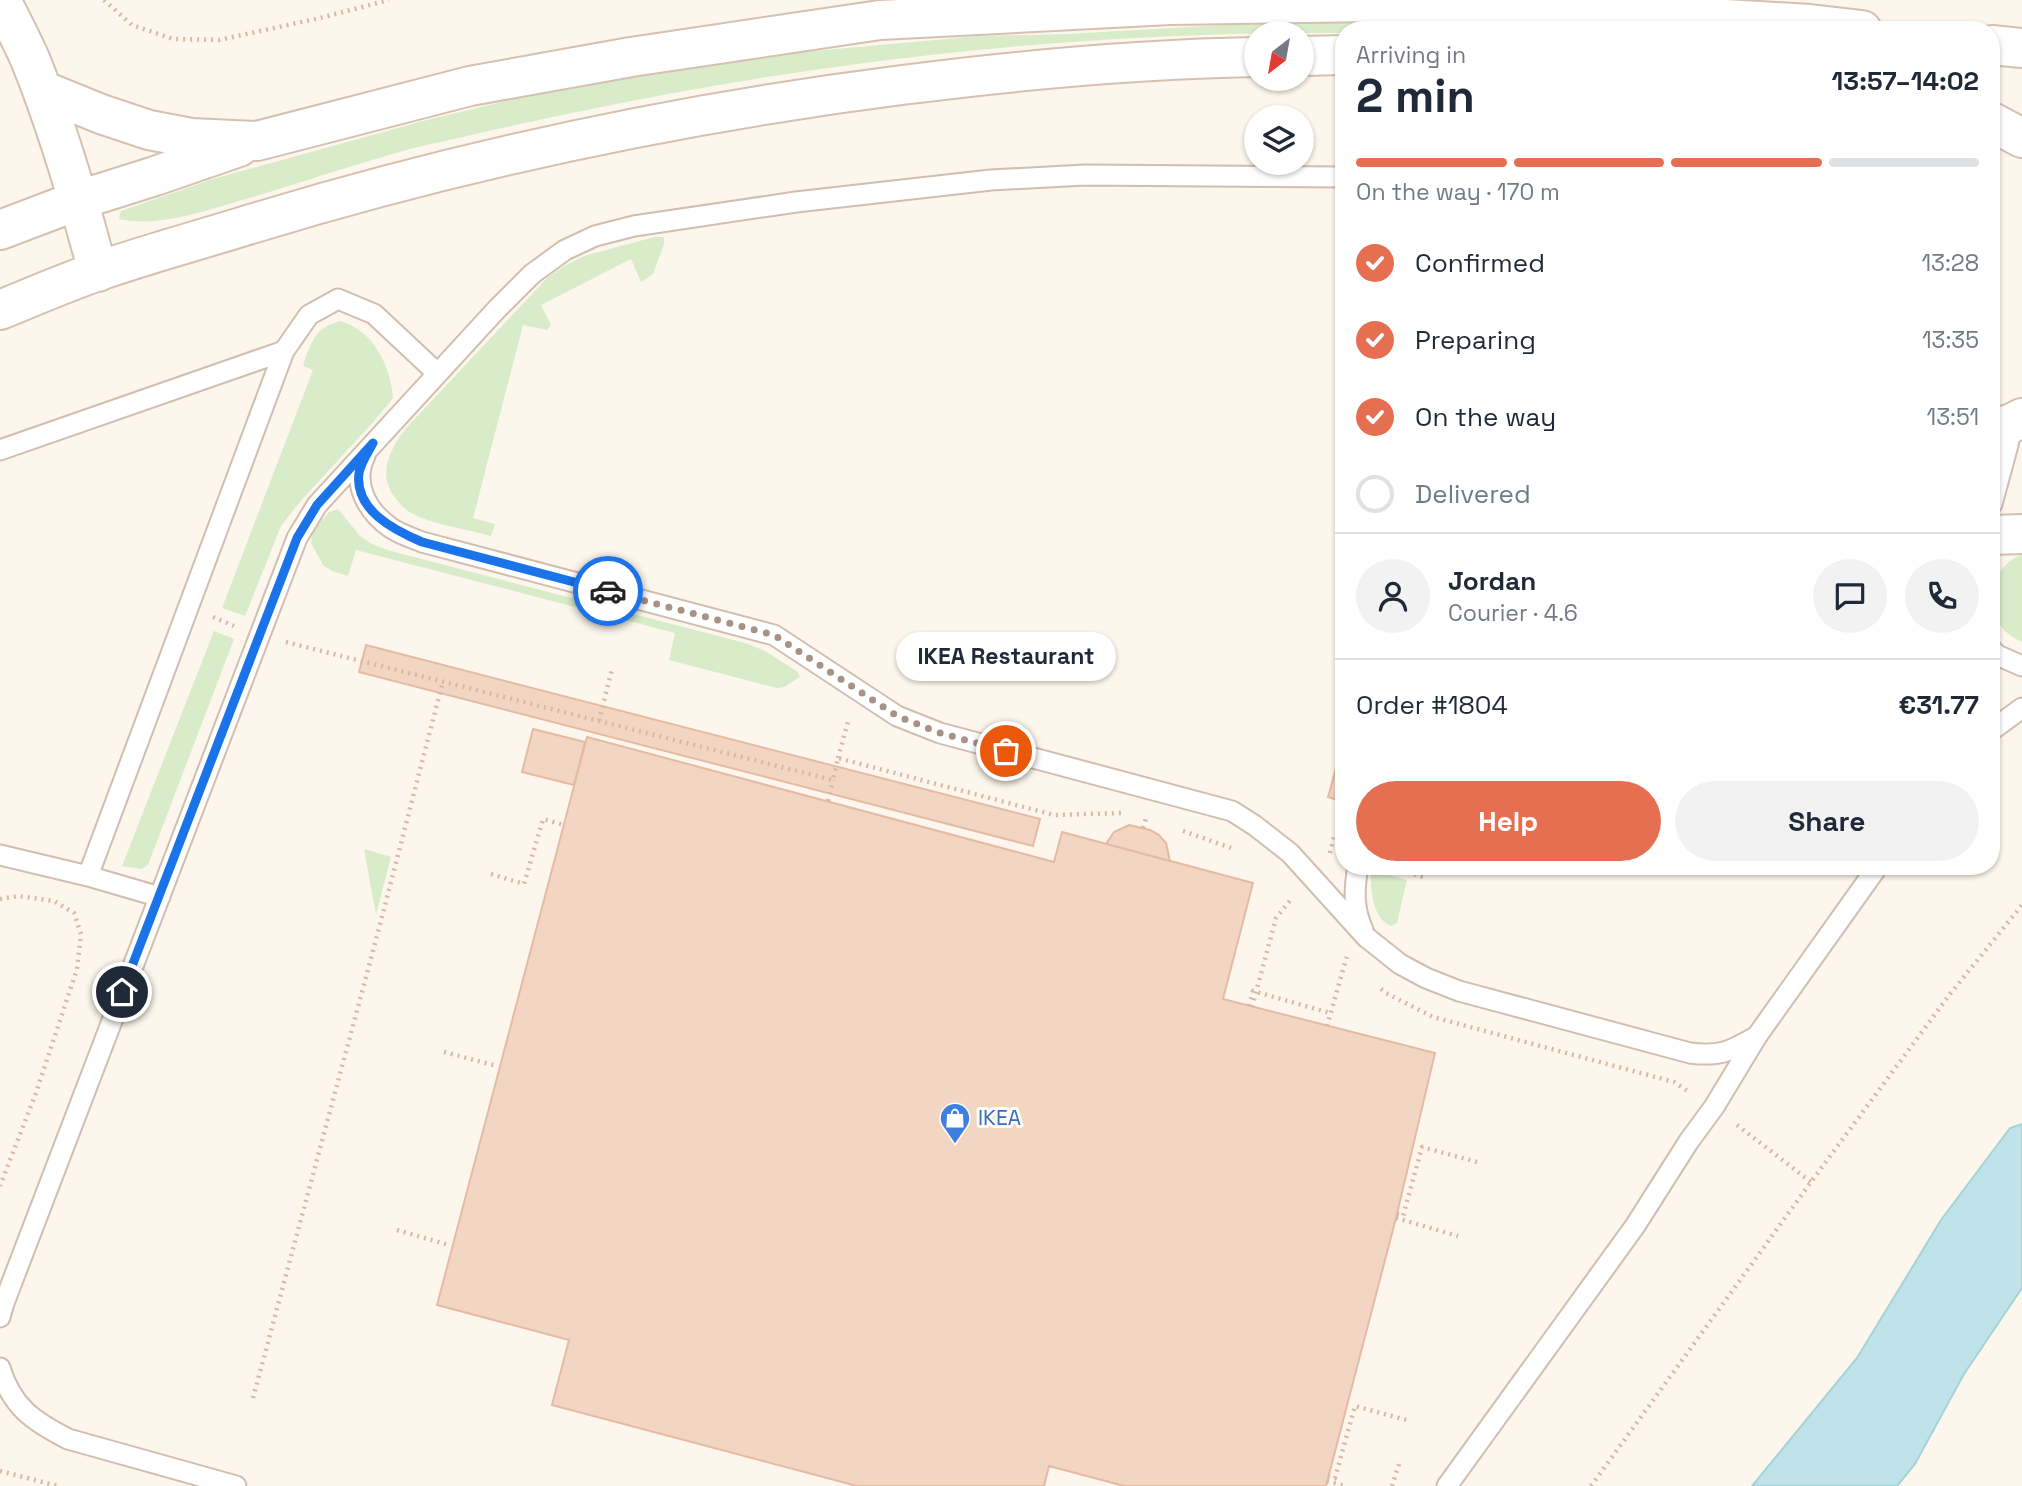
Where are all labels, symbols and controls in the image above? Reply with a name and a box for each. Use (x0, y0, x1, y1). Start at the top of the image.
north arrow (1244, 21, 1314, 91)
map controls (1244, 21, 1314, 175)
text: Arriving in (1356, 40, 1466, 70)
text: 13:57–14:02 (1832, 64, 1979, 98)
text: 2 min (1356, 67, 1475, 125)
button: layers (1244, 105, 1314, 175)
text: On the way · 170 m (1356, 177, 1560, 207)
icon: check (1356, 244, 1394, 282)
text: Confirmed (1415, 246, 1545, 280)
text: 13:28 (1921, 248, 1979, 278)
icon: check (1356, 321, 1394, 359)
text: Preparing (1415, 323, 1536, 357)
text: 13:35 (1922, 325, 1979, 355)
icon: check (1356, 398, 1394, 436)
text: On the way (1415, 400, 1556, 434)
text: 13:51 (1927, 402, 1979, 432)
text: Delivered (1415, 477, 1531, 511)
courier (573, 556, 643, 626)
button: person (1356, 559, 1430, 633)
button: chat (1813, 559, 1887, 633)
button: phone (1905, 559, 1979, 633)
text: Jordan (1448, 564, 1536, 598)
icon: car (589, 572, 627, 610)
text: Courier · 4.6 (1448, 598, 1578, 628)
callout: IKEA Restaurant (896, 632, 1116, 681)
text: IKEA Restaurant (917, 641, 1095, 671)
text: Order #1804 (1356, 688, 1508, 722)
text: €31.77 (1899, 688, 1979, 722)
pin (976, 721, 1036, 781)
icon: bag (987, 732, 1025, 770)
button: Help (1356, 781, 1661, 861)
button: Share (1675, 781, 1979, 861)
pin (92, 962, 152, 1022)
icon: home (103, 973, 141, 1011)
shop icon: IKEA (938, 1101, 972, 1145)
place label: IKEA (978, 1104, 1021, 1131)

